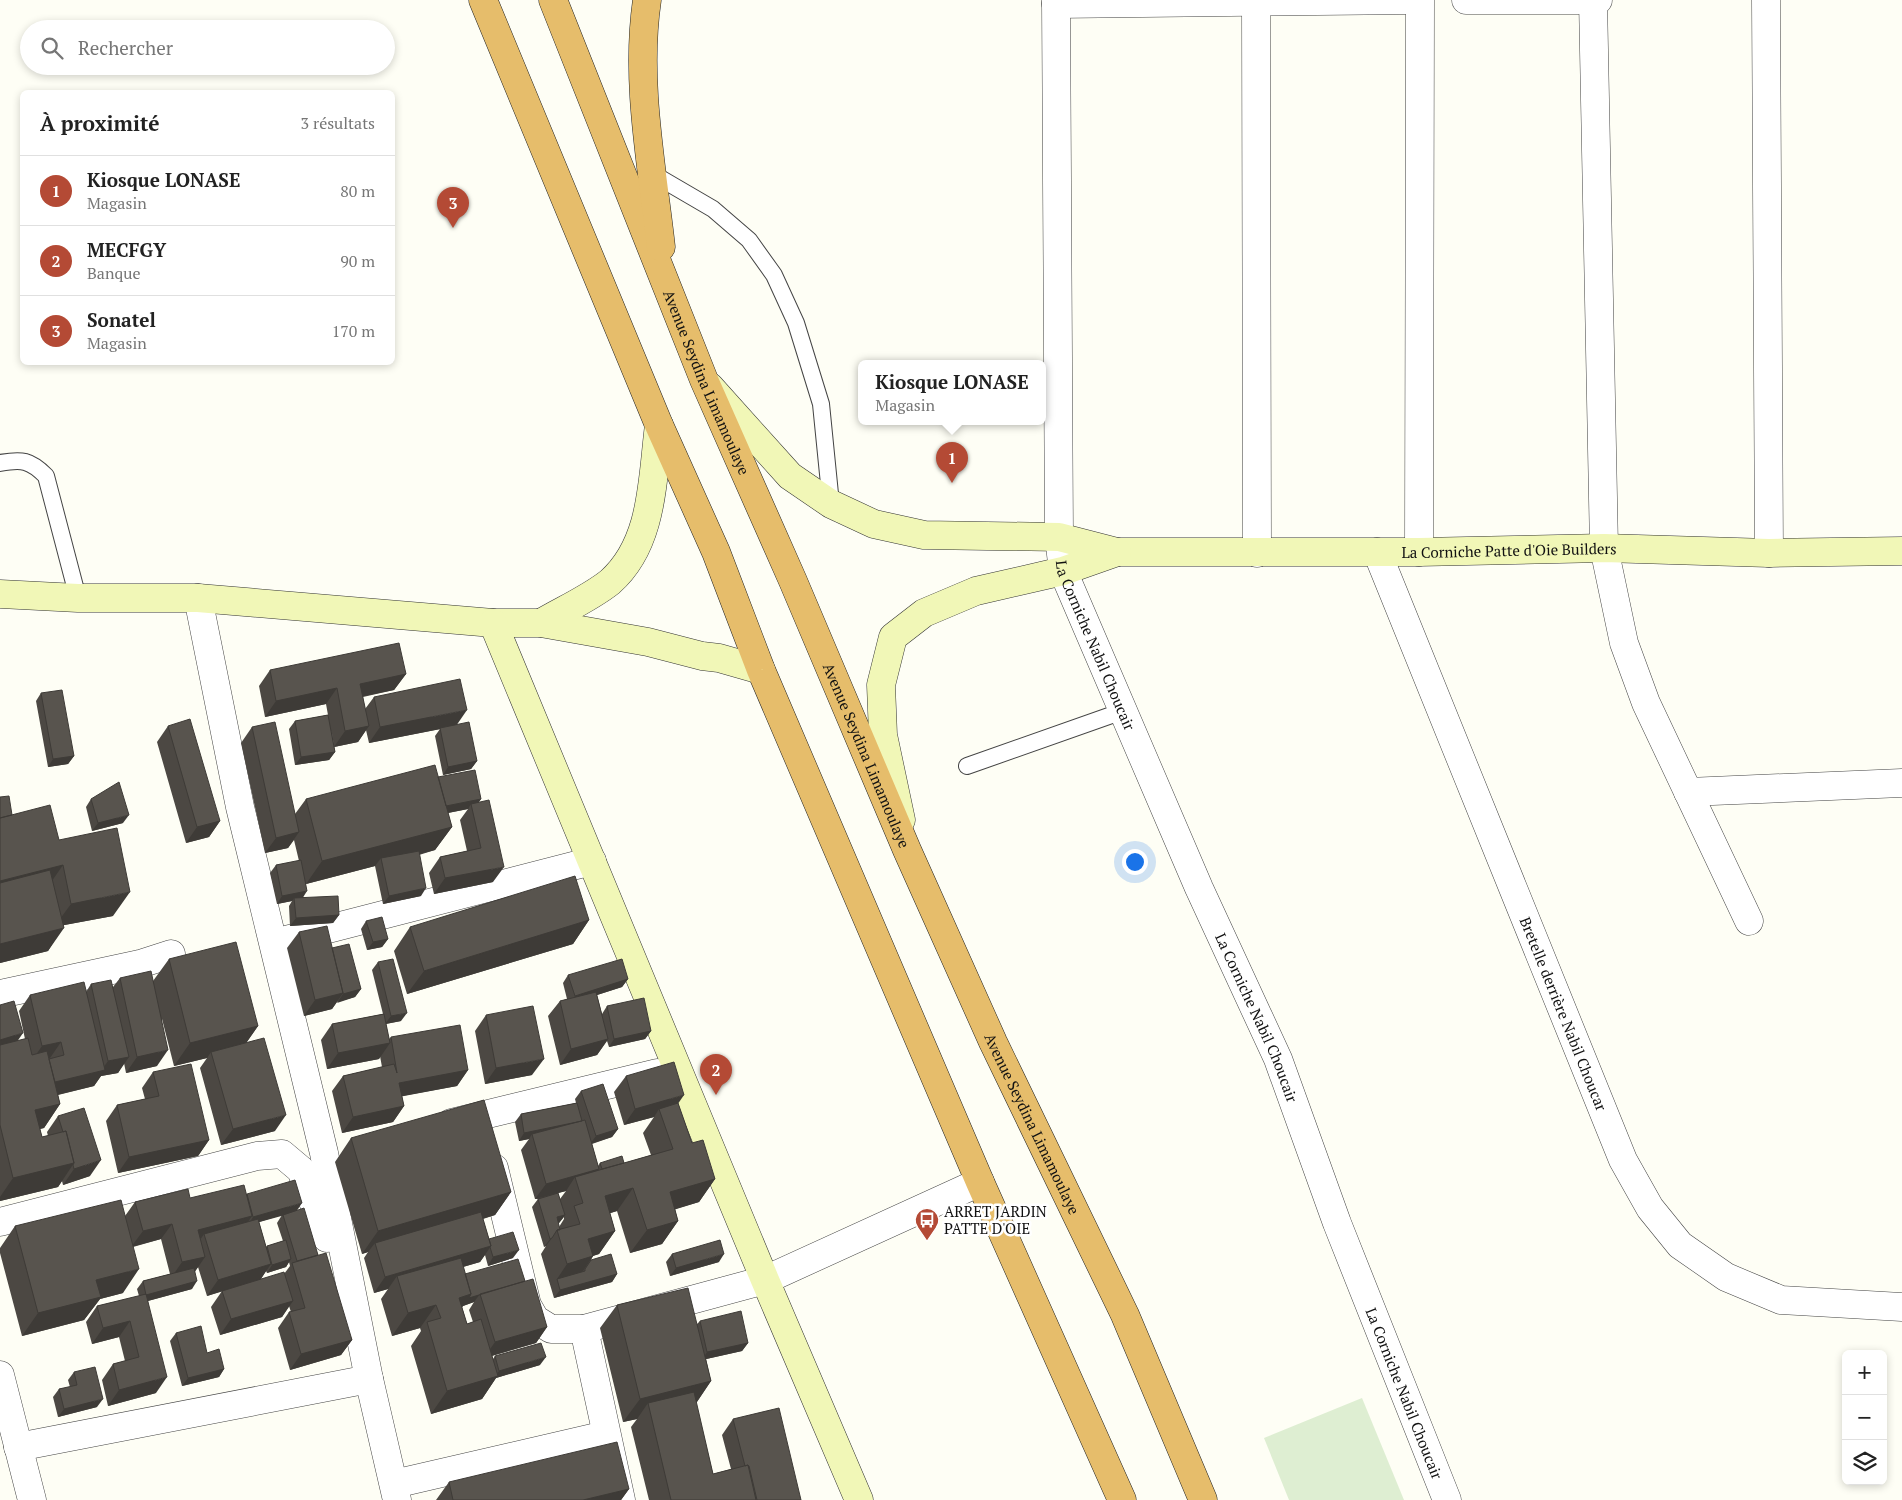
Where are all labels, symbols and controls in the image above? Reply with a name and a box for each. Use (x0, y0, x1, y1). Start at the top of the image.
search box (20, 20, 395, 75)
icon: search (38, 34, 66, 62)
text: Rechercher (78, 35, 173, 60)
text: À proximité (40, 109, 160, 137)
text: 3 résultats (301, 112, 375, 134)
text: Kiosque LONASE (87, 167, 240, 192)
text: 1 (51, 180, 61, 202)
text: 80 m (340, 180, 375, 202)
pin: 3 (437, 187, 469, 228)
text: Magasin (87, 192, 147, 214)
text: MECFGY (87, 237, 166, 262)
text: 2 (51, 250, 61, 272)
text: 90 m (340, 250, 375, 272)
text: Banque (87, 262, 140, 284)
street label: Avenue Seydina Limamoulaye (659, 287, 755, 478)
text: Sonatel (87, 307, 156, 332)
text: 3 (51, 320, 61, 342)
text: 170 m (332, 320, 375, 342)
text: Magasin (87, 332, 147, 354)
popup (858, 360, 1046, 425)
text: Kiosque LONASE (875, 369, 1029, 394)
text: Magasin (875, 394, 935, 416)
pin: 1 (936, 442, 968, 483)
street label: La Corniche Patte d'Oie Builders (1401, 538, 1617, 562)
street label: La Corniche Nabil Choucair (1052, 559, 1140, 733)
street label: Avenue Seydina Limamoulaye (819, 660, 915, 851)
your location (1122, 849, 1148, 875)
street label: Bretelle derrière Nabil Choucar (1516, 914, 1612, 1114)
street label: La Corniche Nabil Choucair (1211, 929, 1303, 1105)
street label: Avenue Seydina Limamoulaye (980, 1030, 1085, 1218)
pin: 2 (700, 1054, 732, 1095)
place label: ARRET JARDIN PATTE D'OIE (944, 1201, 1047, 1238)
bus stop icon: ARRET JARDIN PATTE D'OIE (914, 1207, 940, 1241)
street label: La Corniche Nabil Choucair (1362, 1304, 1448, 1482)
map controls (1842, 1350, 1887, 1485)
button: + (1842, 1350, 1887, 1395)
button: − (1842, 1395, 1887, 1440)
button: layers (1842, 1440, 1887, 1485)

